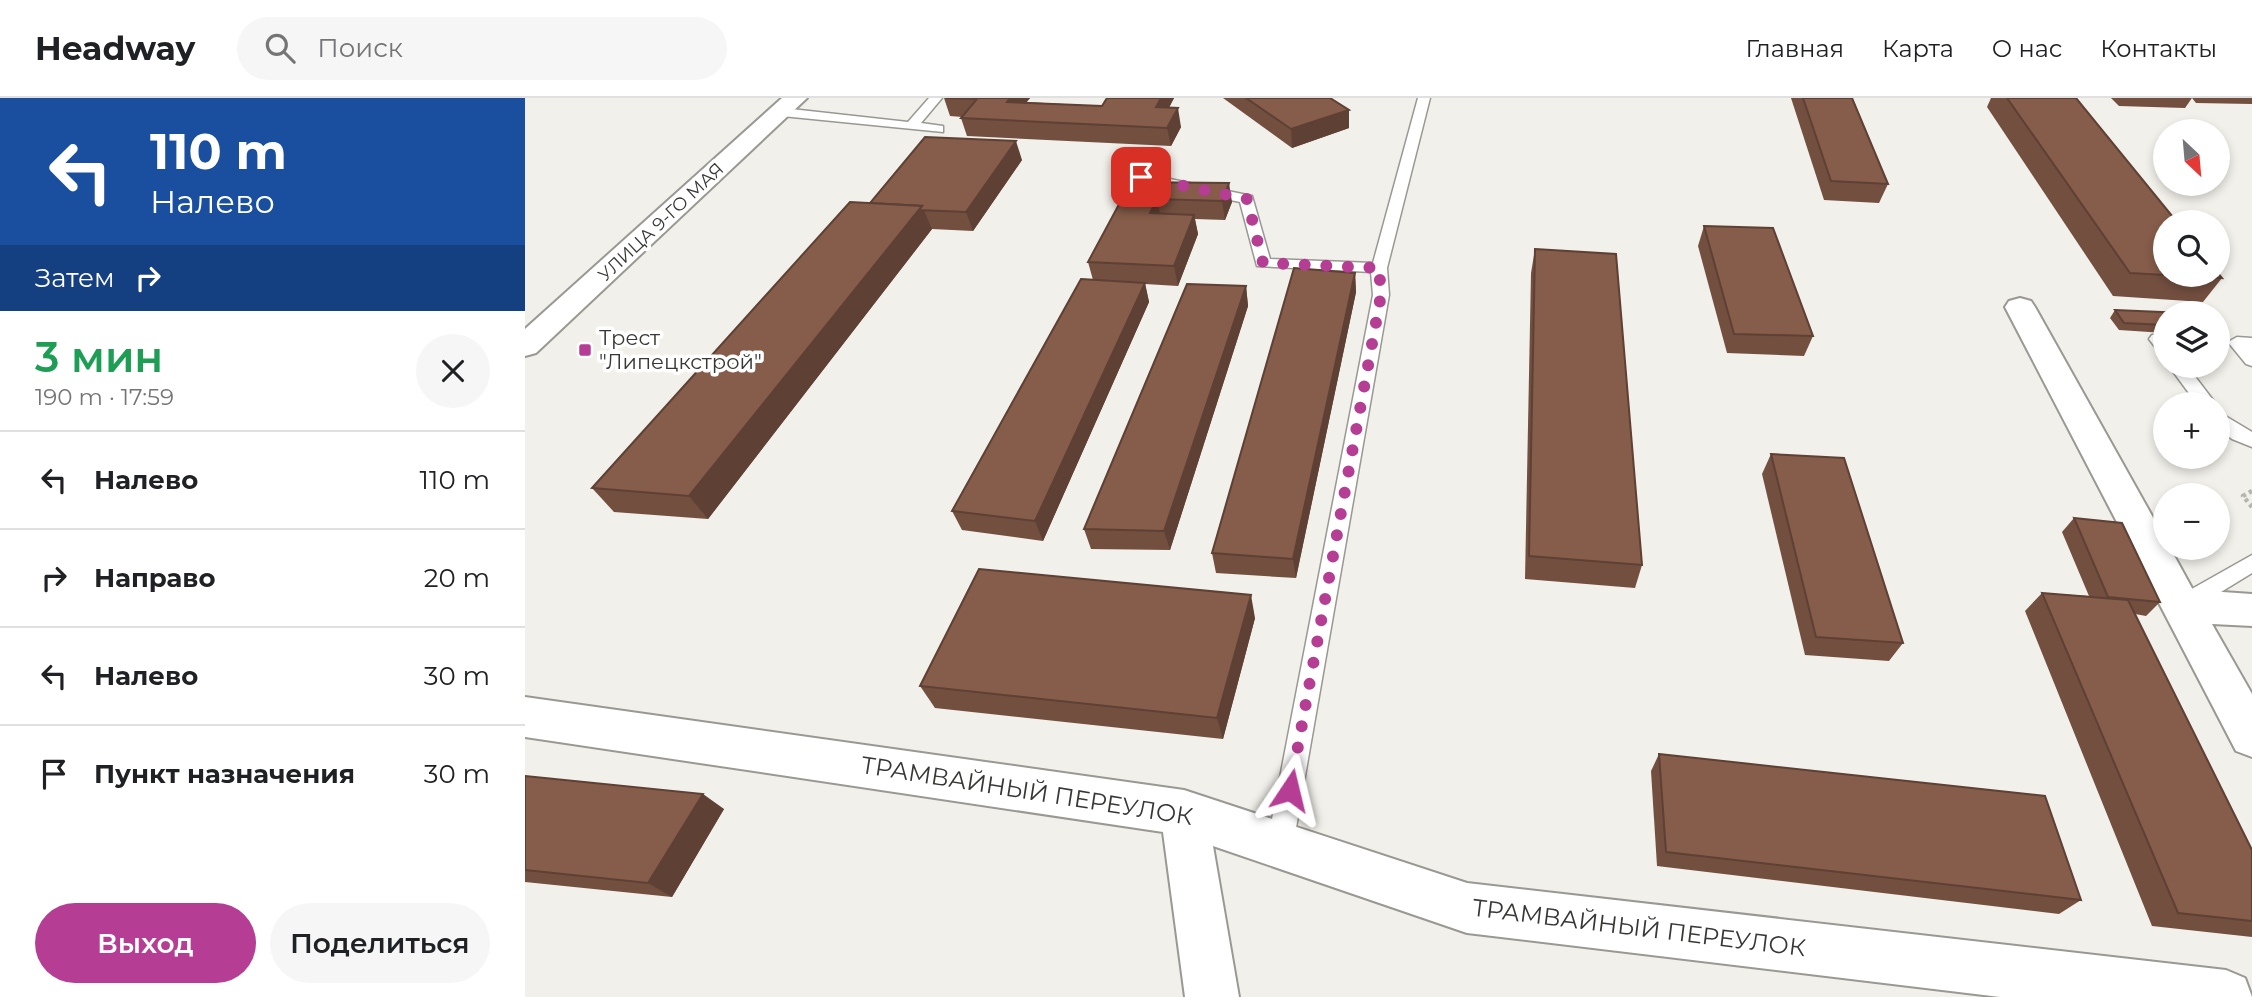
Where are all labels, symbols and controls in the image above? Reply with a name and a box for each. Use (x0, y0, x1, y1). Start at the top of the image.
search box (237, 17, 727, 80)
text: Headway (35, 28, 195, 68)
icon: search (261, 29, 299, 67)
text: Поиск (317, 32, 403, 64)
text: Главная (1746, 34, 1844, 63)
text: Карта (1882, 34, 1954, 63)
text: О нас (1992, 34, 2062, 63)
text: Контакты (2100, 34, 2217, 63)
north arrow (2153, 119, 2229, 196)
map controls (2153, 119, 2230, 560)
text: 110 m (150, 122, 287, 181)
icon: left (35, 126, 126, 217)
pin (1111, 147, 1171, 207)
street label: УЛИЦА 9-ГО МАЯ (594, 158, 728, 286)
icon: arrive (1122, 158, 1160, 196)
text: Налево (150, 182, 275, 221)
button: search (2153, 210, 2230, 287)
icon: right (129, 259, 167, 297)
text: Затем (35, 262, 115, 294)
button: layers (2153, 301, 2230, 378)
place label: Трест "Липецкстрой" (599, 325, 762, 374)
text: 3 мин (35, 331, 163, 383)
button: close (416, 334, 490, 408)
marker: Трест "Липецкстрой" (577, 342, 593, 358)
text: 190 m · 17:59 (35, 383, 174, 411)
button: + (2153, 392, 2230, 469)
icon: left (35, 461, 73, 499)
text: Налево (94, 464, 198, 496)
text: 110 m (420, 464, 490, 496)
button: − (2153, 483, 2230, 560)
icon: right (35, 559, 73, 597)
text: Направо (94, 562, 215, 594)
text: 20 m (424, 562, 490, 594)
icon: left (35, 657, 73, 695)
text: Налево (94, 660, 198, 692)
text: 30 m (424, 660, 490, 692)
street label: ТРАМВАЙНЫЙ ПЕРЕУЛОК (859, 750, 1195, 831)
position arrow (1253, 753, 1327, 827)
icon: arrive (35, 755, 73, 793)
text: Пункт назначения (94, 758, 355, 790)
text: 30 m (424, 758, 490, 790)
street label: ТРАМВАЙНЫЙ ПЕРЕУЛОК (1471, 893, 1808, 962)
button: Выход (35, 903, 256, 983)
button: Поделиться (270, 903, 490, 983)

